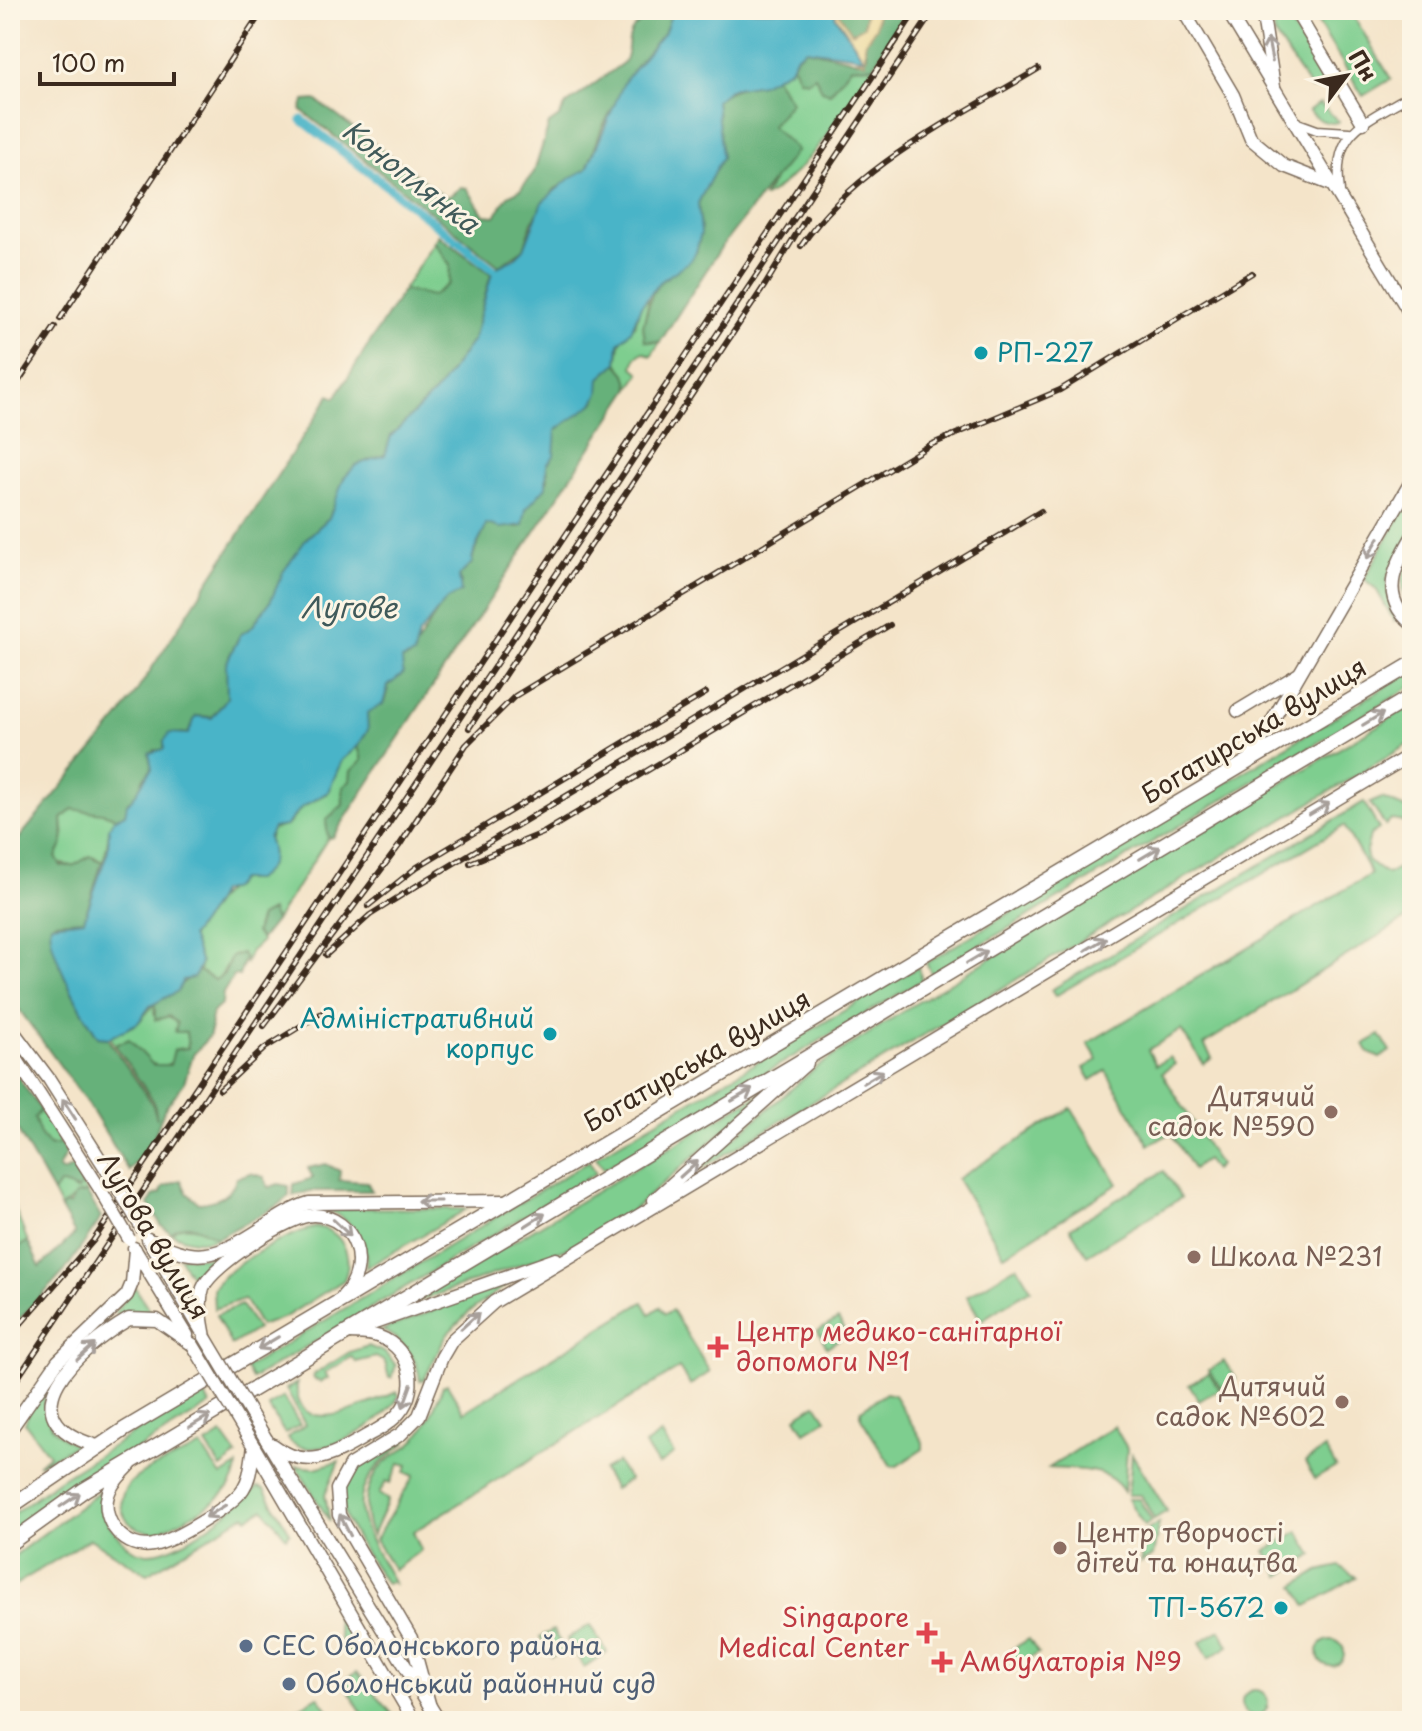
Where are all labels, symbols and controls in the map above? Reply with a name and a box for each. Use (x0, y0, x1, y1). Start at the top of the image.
scale bar (40, 36, 174, 86)
north arrow (1306, 36, 1386, 116)
one-way arrow (1262, 37, 1277, 63)
text: Пн (1342, 42, 1387, 87)
text: 100 m (52, 44, 125, 80)
water label: Коноплянка (334, 108, 490, 244)
place label: РП-227 (997, 332, 1093, 371)
marker: РП-227 (972, 344, 990, 362)
one-way arrow (1365, 536, 1381, 559)
water label: Лугове (301, 585, 399, 628)
street label: Богатирська вулиця (1133, 647, 1373, 813)
one-way arrow (1361, 711, 1384, 727)
one-way arrow (1307, 801, 1330, 817)
one-way arrow (1138, 845, 1161, 861)
one-way arrow (1084, 936, 1107, 952)
one-way arrow (965, 948, 988, 964)
street label: Богатирська вулиця (575, 979, 817, 1141)
place label: Адміністративний корпус (300, 998, 534, 1067)
marker: Адміністративний корпус (541, 1025, 559, 1043)
one-way arrow (861, 1069, 884, 1085)
place label: Дитячий садок №590 (1148, 1076, 1315, 1145)
one-way arrow (730, 1087, 753, 1103)
one-way arrow (61, 1098, 77, 1121)
marker: Дитячий садок №590 (1322, 1103, 1340, 1121)
street label: Лугова вулиця (89, 1144, 220, 1327)
one-way arrow (678, 1160, 698, 1178)
one-way arrow (416, 1193, 443, 1209)
one-way arrow (523, 1212, 546, 1228)
one-way arrow (332, 1219, 352, 1238)
place label: Школа №231 (1210, 1236, 1382, 1275)
marker: Школа №231 (1185, 1248, 1203, 1266)
place label: Центр медико-санітарної допомоги №1 (736, 1311, 1063, 1380)
one-way arrow (460, 1312, 480, 1330)
one-way arrow (257, 1335, 280, 1351)
marker: Центр медико-санітарної допомоги №1 (707, 1336, 729, 1358)
one-way arrow (75, 1344, 95, 1362)
place label: Дитячий садок №602 (1155, 1366, 1326, 1435)
one-way arrow (398, 1383, 413, 1408)
marker: Дитячий садок №602 (1333, 1393, 1351, 1411)
one-way arrow (188, 1413, 211, 1429)
one-way arrow (58, 1491, 81, 1507)
one-way arrow (205, 1503, 228, 1519)
place label: Центр творчості дітей та юнацтва (1076, 1512, 1298, 1581)
one-way arrow (337, 1513, 352, 1537)
marker: Центр творчості дітей та юнацтва (1051, 1539, 1069, 1557)
place label: ТП-5672 (1148, 1587, 1265, 1626)
place label: Singapore Medical Center (718, 1597, 910, 1666)
marker: ТП-5672 (1272, 1599, 1290, 1617)
marker: Singapore Medical Center (916, 1622, 938, 1644)
place label: СЕС Оболонського района (262, 1625, 602, 1664)
marker: СЕС Оболонського района (237, 1637, 255, 1655)
place label: Амбулаторія №9 (960, 1641, 1182, 1680)
marker: Амбулаторія №9 (931, 1651, 953, 1673)
place label: Оболонський районний суд (305, 1663, 656, 1702)
marker: Оболонський районний суд (280, 1675, 298, 1693)

